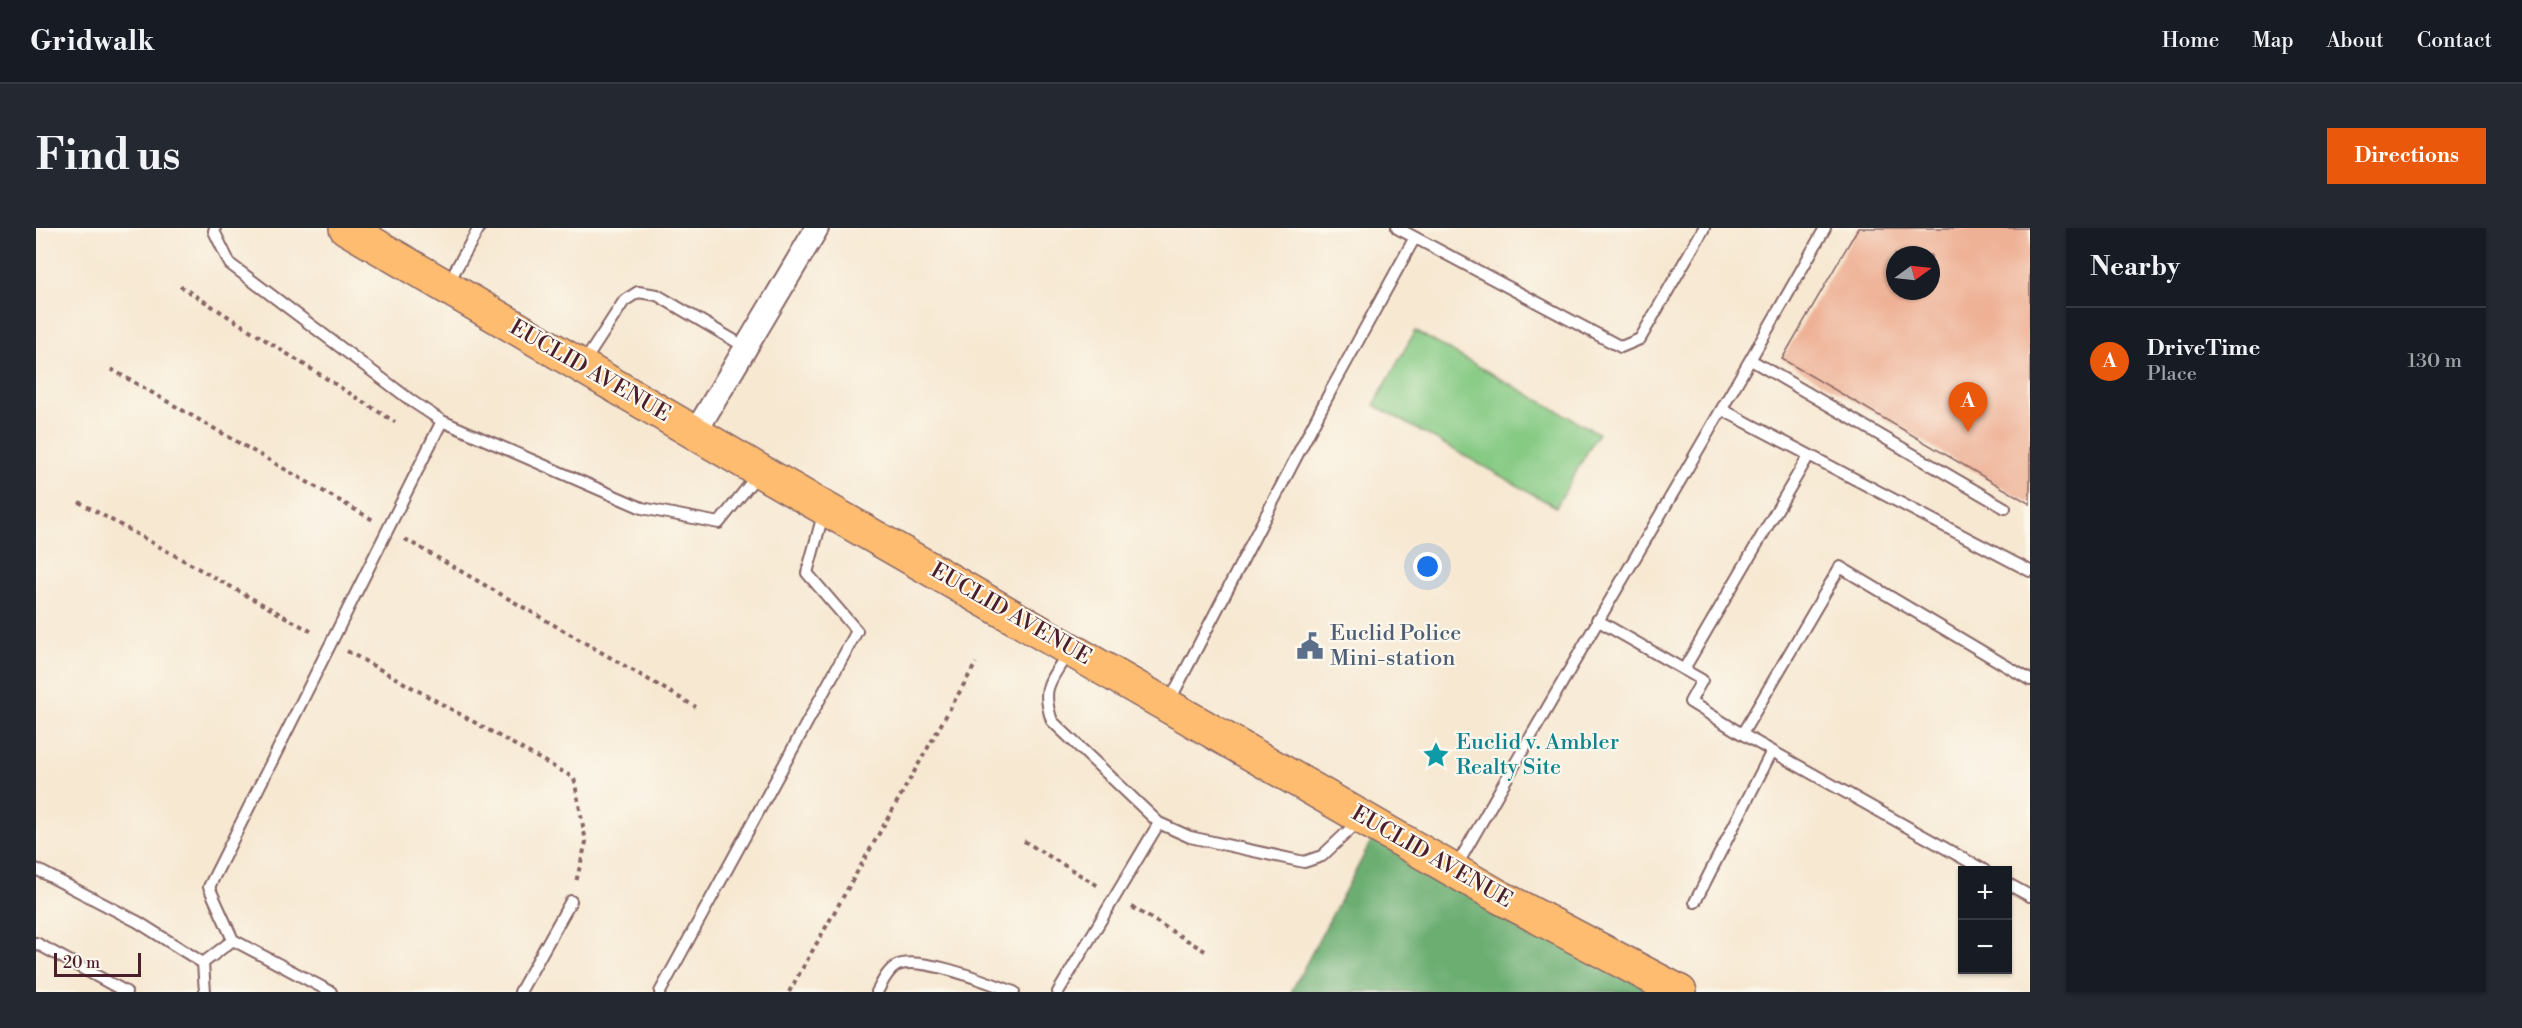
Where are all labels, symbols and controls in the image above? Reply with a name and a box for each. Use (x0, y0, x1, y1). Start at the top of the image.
text: Gridwalk (30, 24, 154, 59)
text: Home (2162, 28, 2219, 54)
text: Map (2252, 28, 2294, 54)
text: About (2327, 28, 2384, 54)
text: Contact (2417, 28, 2492, 54)
button: Directions (2327, 128, 2486, 184)
text: Find us (36, 130, 180, 183)
north arrow (1886, 246, 1940, 300)
text: Nearby (2090, 251, 2180, 283)
street label: EUCLID AVENUE (505, 314, 675, 428)
text: DriveTime (2147, 335, 2260, 362)
text: A (2102, 349, 2117, 374)
text: 130 m (2407, 349, 2462, 374)
text: Place (2147, 362, 2197, 387)
pin: A (1948, 382, 1988, 432)
your location (1413, 552, 1442, 581)
street label: EUCLID AVENUE (926, 557, 1096, 671)
place label: Euclid Police Mini-station (1330, 620, 1461, 672)
public building icon: Euclid Police Mini-station (1295, 631, 1325, 661)
place label: Euclid v. Ambler Realty Site (1456, 729, 1619, 781)
place icon: Euclid v. Ambler Realty Site (1421, 740, 1451, 770)
street label: EUCLID AVENUE (1347, 800, 1517, 914)
map controls (1958, 866, 2012, 974)
button: + (1958, 866, 2012, 920)
button: − (1958, 920, 2012, 974)
scale bar (54, 950, 141, 978)
text: 20 m (63, 953, 100, 973)

